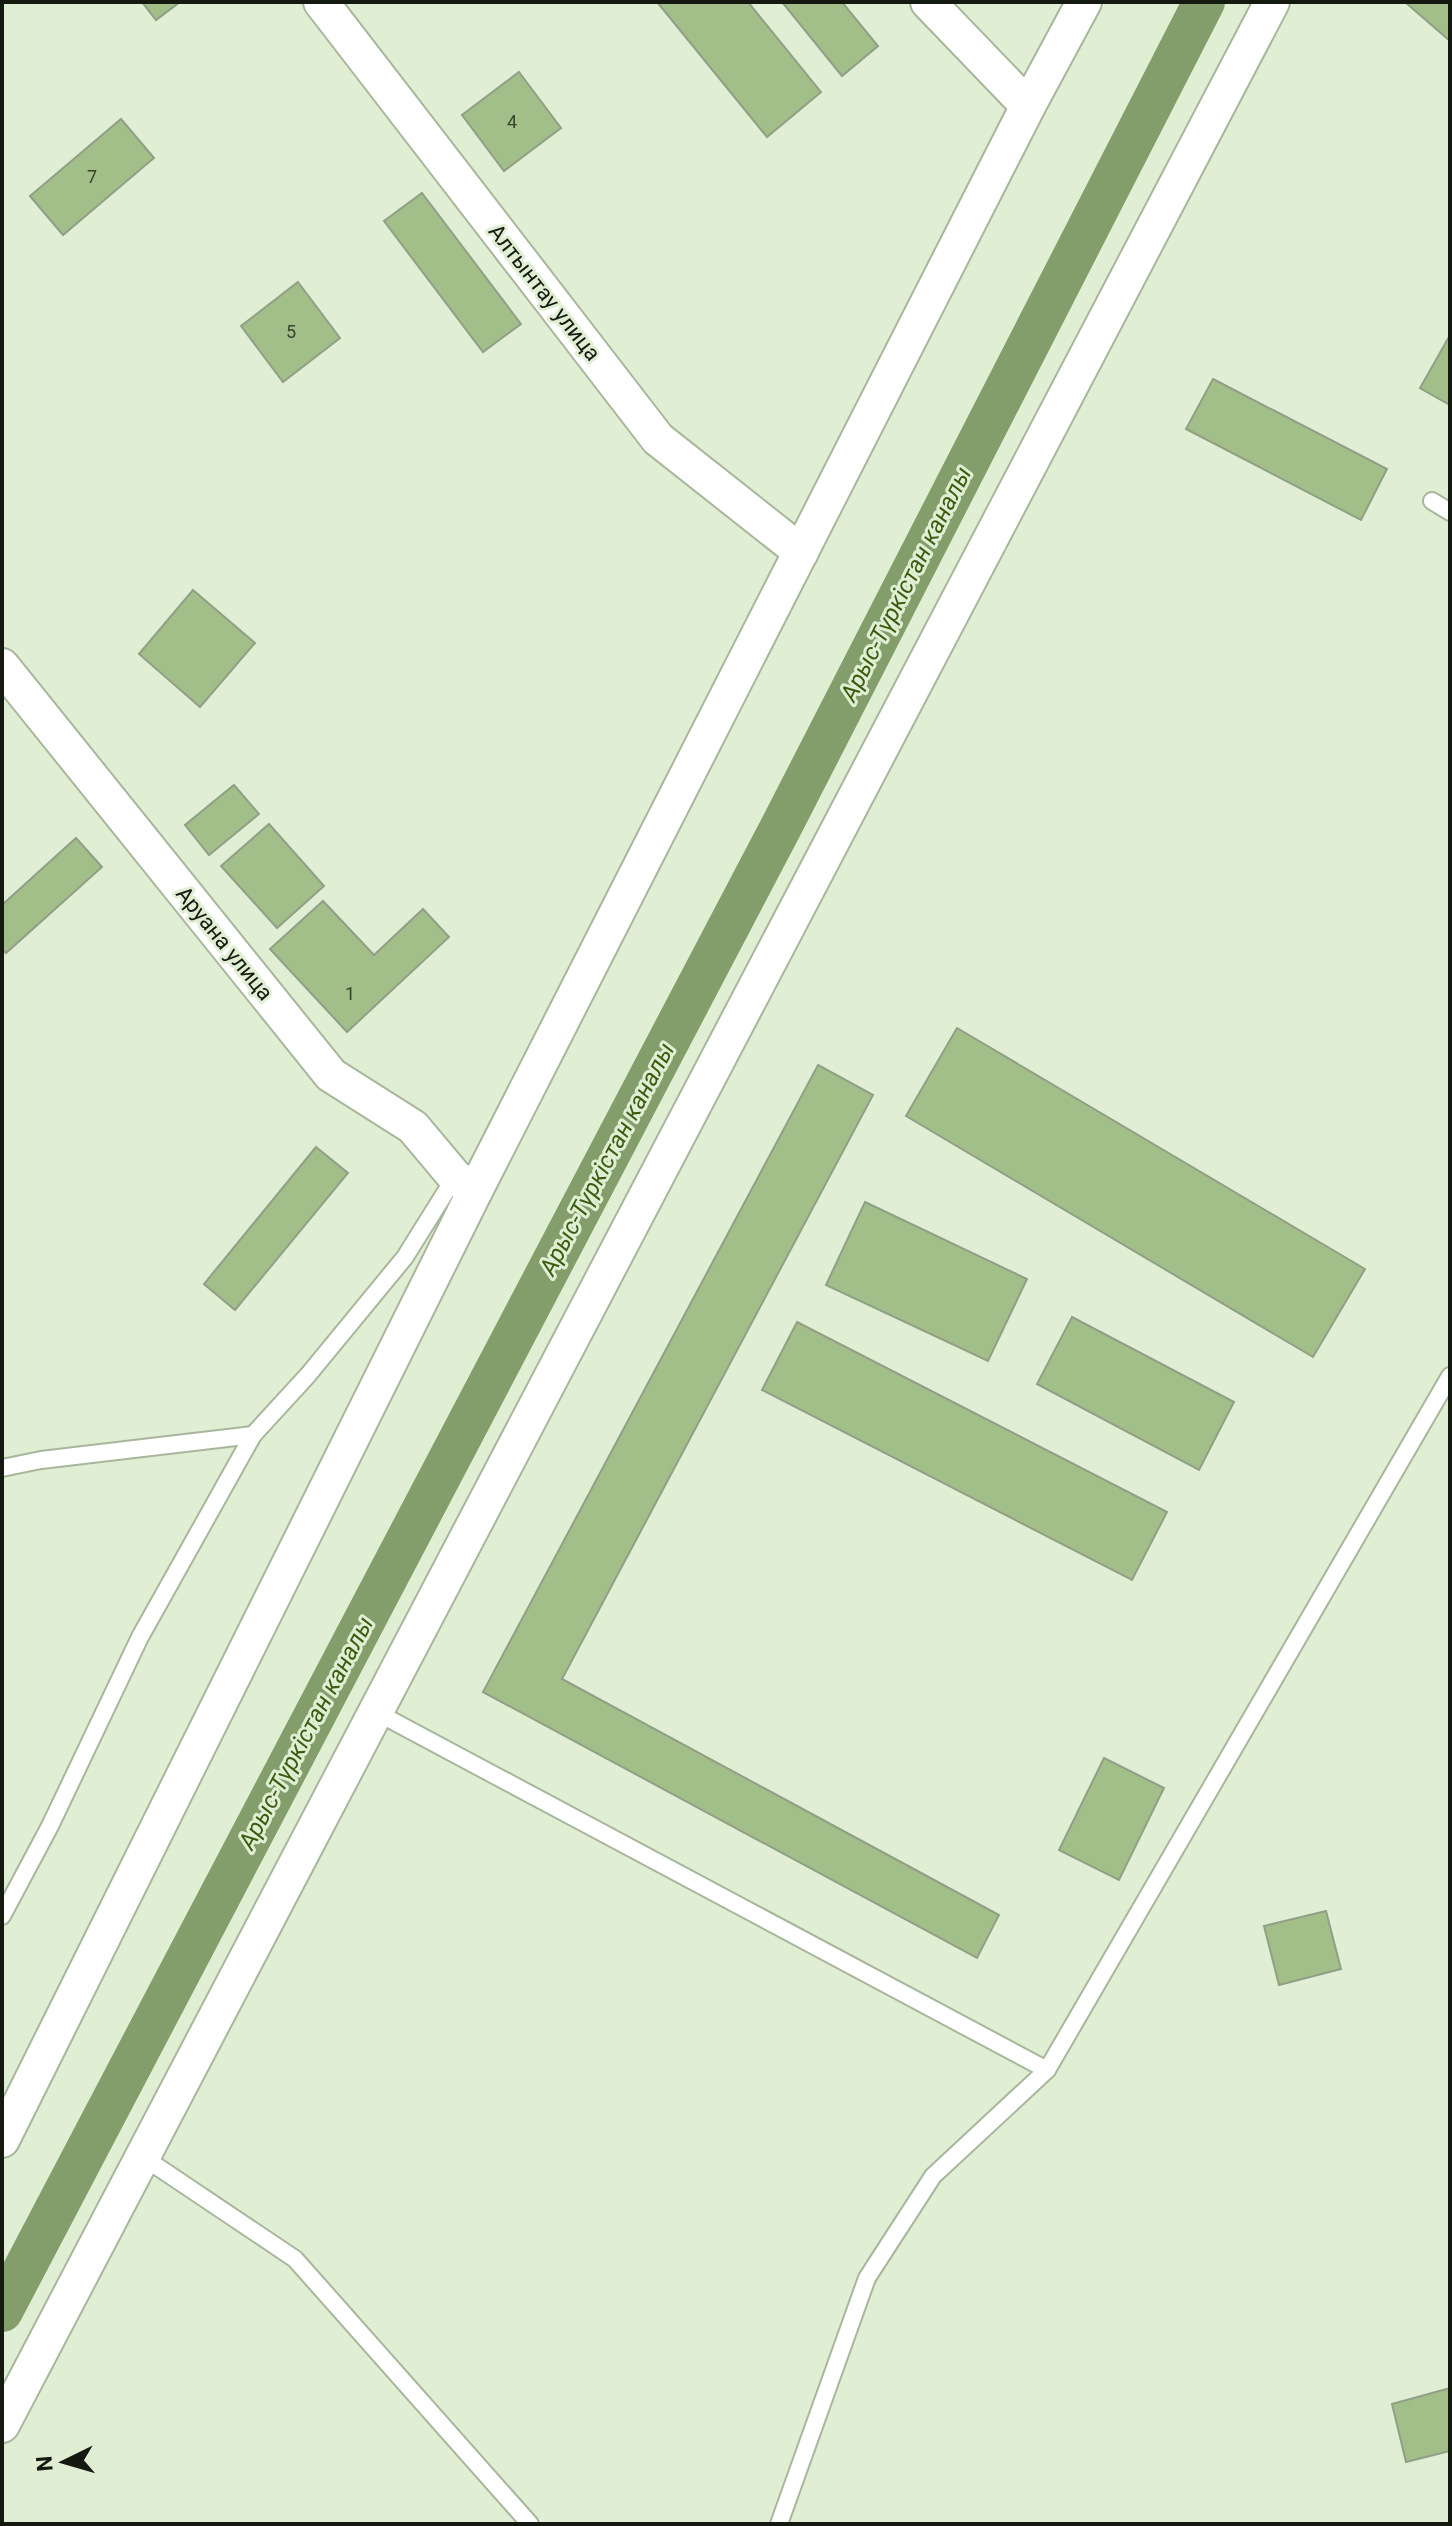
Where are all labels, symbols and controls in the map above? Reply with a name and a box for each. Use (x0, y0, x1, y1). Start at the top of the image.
house number: 4 (507, 111, 517, 132)
house number: 7 (87, 166, 97, 187)
street label: Алтынтау улица (484, 219, 606, 365)
house number: 5 (286, 321, 296, 342)
water label: Арыс-Түркістан каналы (834, 462, 977, 707)
street label: Аруана улица (171, 881, 278, 1005)
house number: 1 (345, 983, 355, 1004)
water label: Арыс-Түркістан каналы (533, 1038, 680, 1281)
water label: Арыс-Түркістан каналы (232, 1612, 379, 1855)
north arrow (24, 2422, 104, 2502)
text: N (31, 2455, 58, 2473)

